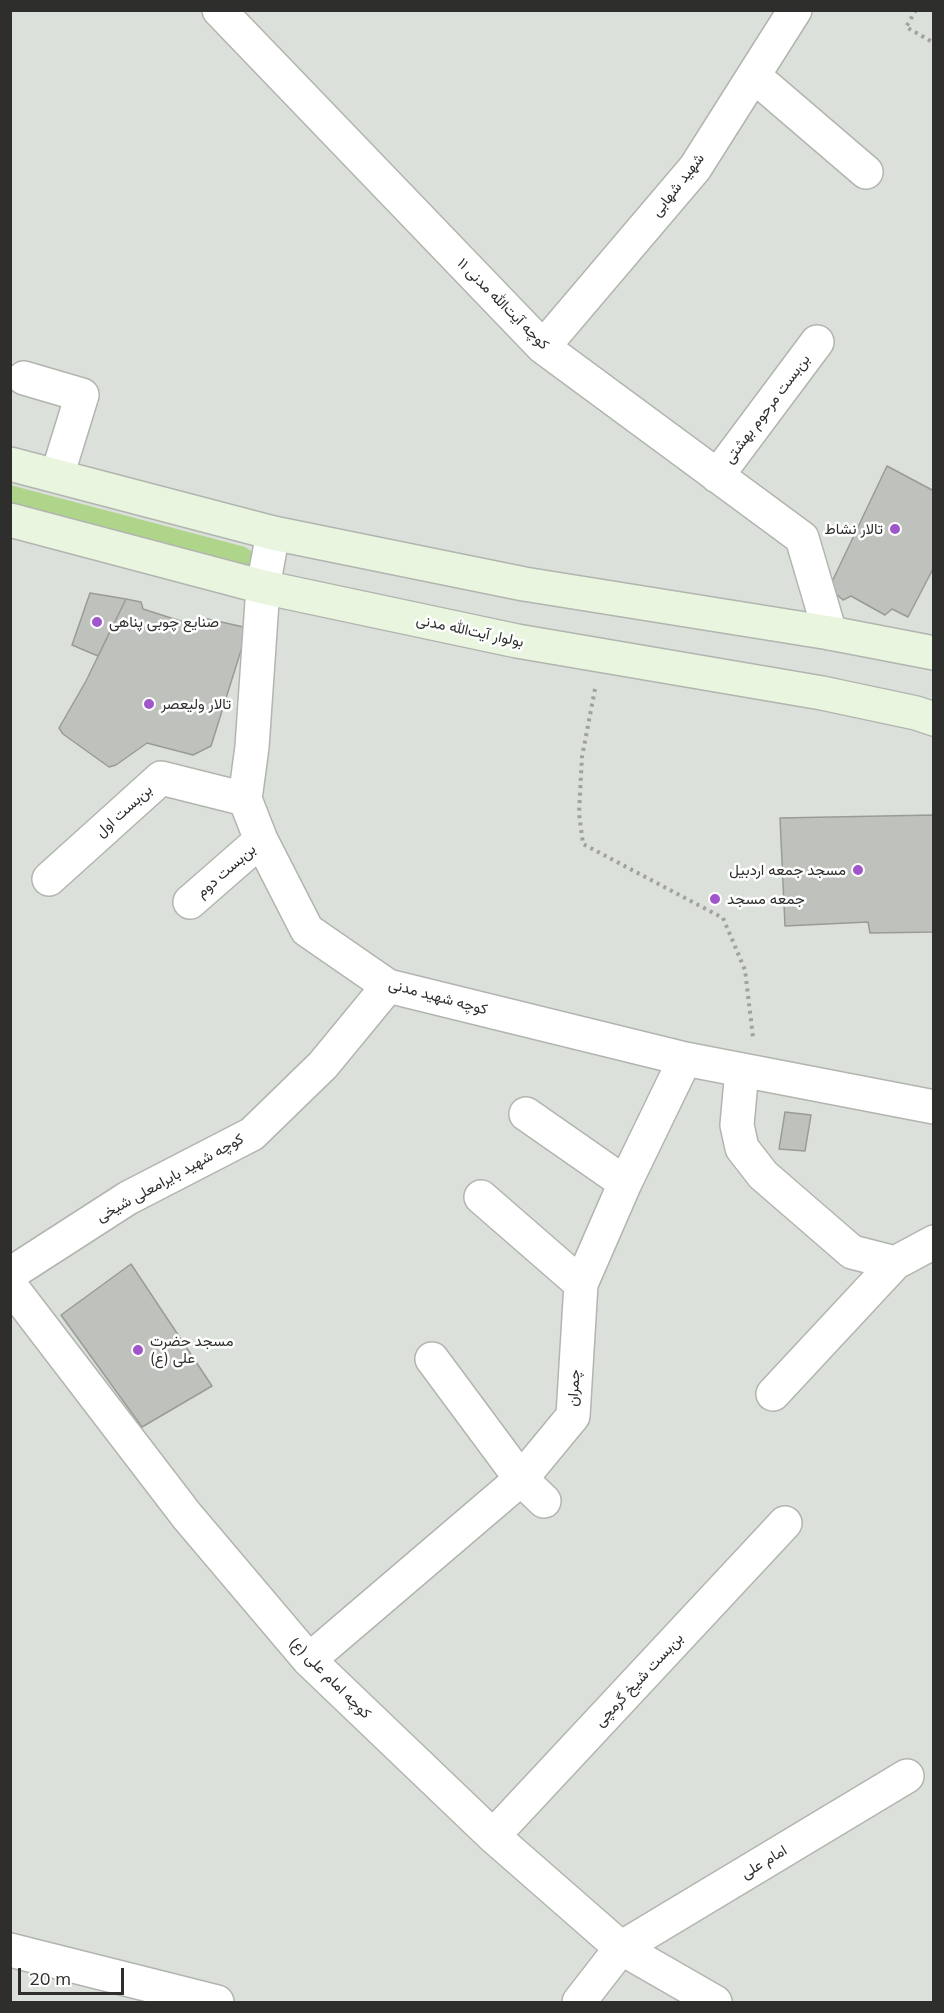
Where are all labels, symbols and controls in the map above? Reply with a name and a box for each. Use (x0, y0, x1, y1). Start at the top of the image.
street label: شهید شهابی (648, 150, 708, 220)
street label: کوچه آیت‌الله مدنی ۱۱ (453, 254, 553, 354)
street label: بن‌بست مرحوم بهشتی (720, 351, 814, 467)
place label: تالار نشاط (825, 520, 883, 538)
marker: تالار نشاط (888, 522, 902, 536)
street label: بولوار آیت‌الله مدنی (415, 611, 525, 651)
place label: صنایع چوبی پناهی (109, 613, 219, 631)
marker: صنایع چوبی پناهی (90, 615, 104, 629)
place label: تالار ولیعصر (161, 695, 231, 713)
marker: تالار ولیعصر (142, 697, 156, 711)
street label: بن‌بست اول (92, 781, 156, 841)
street label: بن‌بست دوم (193, 840, 259, 902)
place label: مسجد جمعه اردبیل (729, 861, 846, 879)
marker: مسجد جمعه اردبیل (851, 863, 865, 877)
place label: جمعه مسجد (727, 890, 805, 908)
marker: جمعه مسجد (708, 892, 722, 906)
street label: کوچه شهید مدنی (387, 975, 489, 1019)
street label: کوچه شهید بایرامعلی شیخی (93, 1130, 247, 1226)
place label: مسجد حضرت علی (ع) (150, 1332, 233, 1367)
marker: مسجد حضرت علی (ع) (131, 1343, 145, 1357)
street label: چمران (564, 1369, 584, 1407)
street label: بن‌بست شیخ گرمچی (591, 1629, 687, 1731)
street label: کوچه امام علی (ع) (285, 1633, 375, 1723)
street label: امام علی (738, 1841, 790, 1883)
scale bar (21, 1956, 128, 1994)
text: 20 m (29, 1967, 71, 1990)

